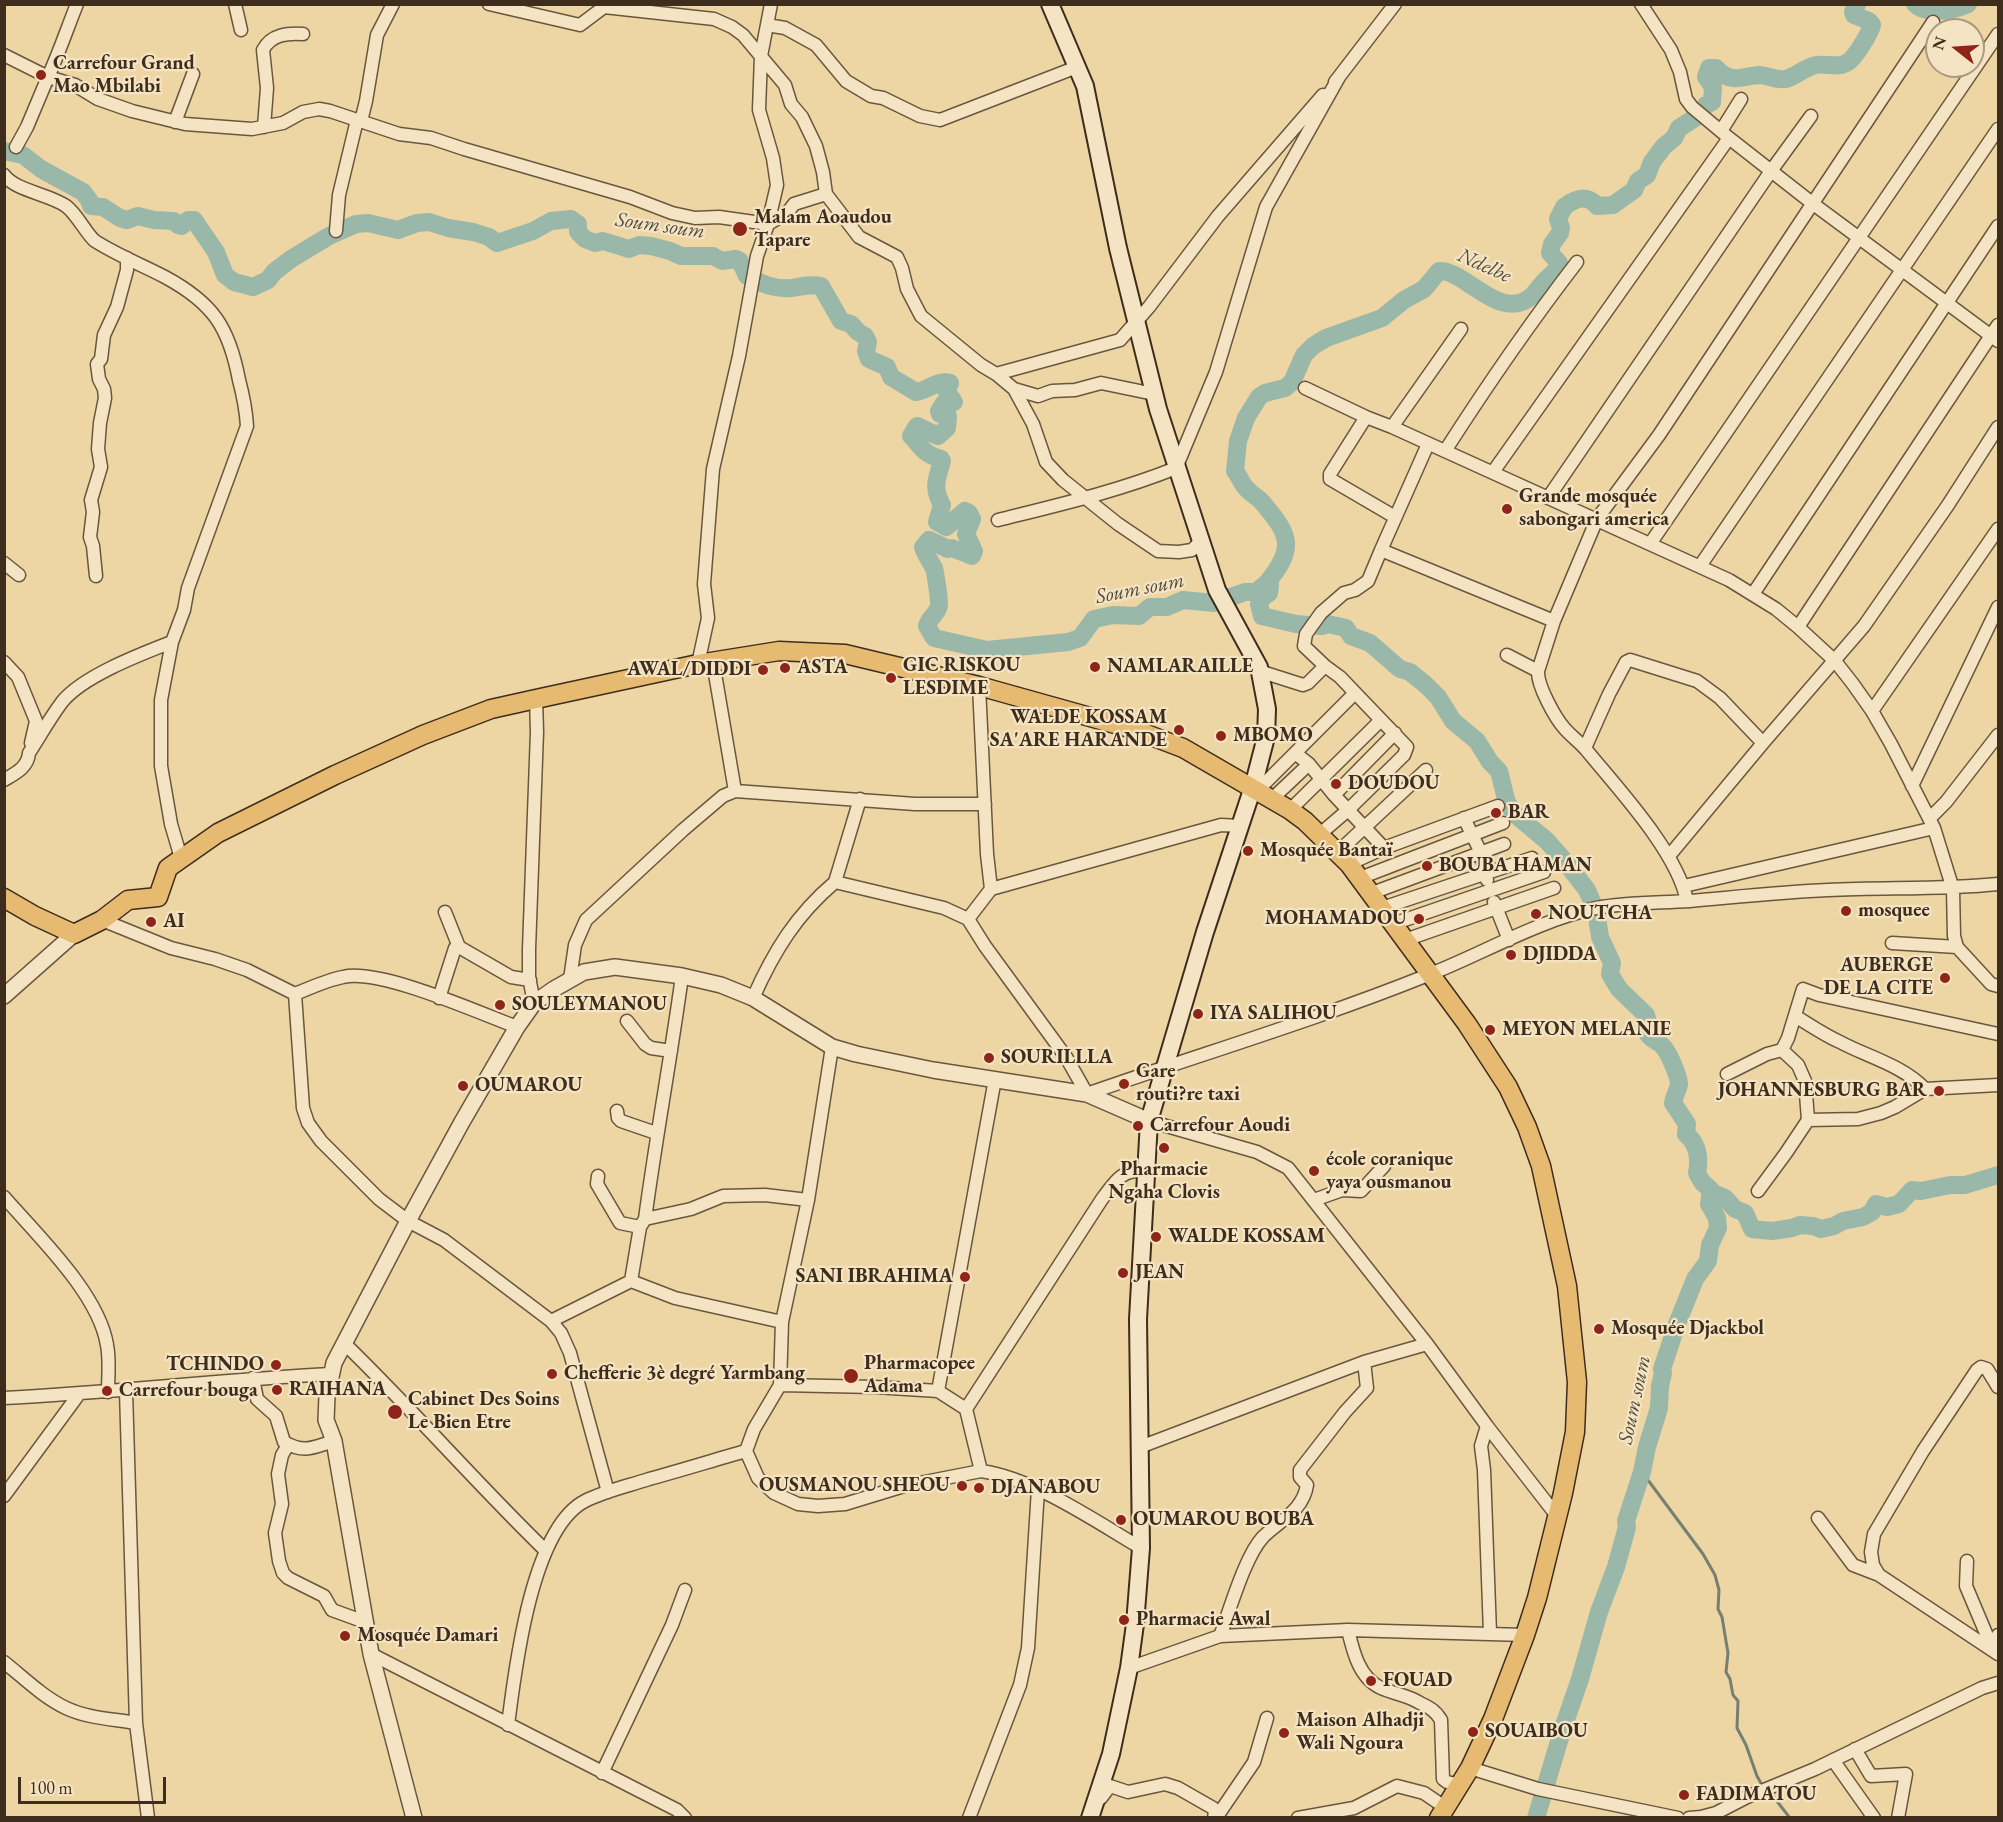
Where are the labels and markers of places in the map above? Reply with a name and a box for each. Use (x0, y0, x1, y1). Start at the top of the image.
place label: Carrefour Grand Mao Mbilabi (53, 52, 195, 99)
marker: Carrefour Grand Mao Mbilabi (34, 68, 48, 82)
place label: Malam Aoaudou Tapare (754, 206, 892, 253)
marker: Malam Aoaudou Tapare (731, 220, 749, 238)
place label: Grande mosquée sabongari america (1519, 485, 1669, 532)
marker: Grande mosquée sabongari america (1500, 502, 1514, 516)
place label: GIC RISKOU LESDIME (903, 654, 1020, 701)
place label: NAMLARAILLE (1107, 655, 1253, 679)
place label: ASTA (797, 656, 848, 680)
place label: AWAL/DIDDI (627, 658, 751, 682)
marker: NAMLARAILLE (1088, 660, 1102, 674)
marker: ASTA (778, 661, 792, 675)
marker: AWAL/DIDDI (756, 663, 770, 677)
marker: GIC RISKOU LESDIME (884, 671, 898, 685)
place label: WALDE KOSSAM SA'ARE HARANDE (990, 706, 1167, 753)
marker: WALDE KOSSAM SA'ARE HARANDE (1172, 723, 1186, 737)
place label: MBOMO (1233, 724, 1313, 748)
marker: MBOMO (1214, 729, 1228, 743)
place label: DOUDOU (1348, 772, 1440, 796)
marker: DOUDOU (1329, 777, 1343, 791)
place label: BAR (1508, 801, 1550, 825)
marker: BAR (1489, 806, 1503, 820)
place label: Mosquée Bantaï (1260, 839, 1393, 863)
marker: Mosquée Bantaï (1241, 844, 1255, 858)
place label: BOUBA HAMAN (1439, 854, 1592, 878)
marker: BOUBA HAMAN (1420, 859, 1434, 873)
place label: mosquee (1858, 899, 1930, 923)
place label: NOUTCHA (1548, 902, 1652, 926)
marker: mosquee (1839, 904, 1853, 918)
place label: MOHAMADOU (1265, 907, 1407, 931)
marker: NOUTCHA (1529, 907, 1543, 921)
place label: AI (163, 910, 184, 934)
marker: MOHAMADOU (1412, 912, 1426, 926)
marker: AI (144, 915, 158, 929)
place label: DJIDDA (1523, 943, 1597, 967)
marker: DJIDDA (1504, 948, 1518, 962)
place label: AUBERGE DE LA CITE (1824, 954, 1933, 1001)
marker: AUBERGE DE LA CITE (1938, 971, 1952, 985)
place label: SOULEYMANOU (512, 993, 667, 1017)
marker: SOULEYMANOU (493, 998, 507, 1012)
place label: IYA SALIHOU (1210, 1002, 1337, 1026)
marker: IYA SALIHOU (1191, 1007, 1205, 1021)
place label: MEYON MELANIE (1502, 1018, 1671, 1042)
marker: MEYON MELANIE (1483, 1023, 1497, 1037)
place label: SOURILLLA (1001, 1046, 1113, 1070)
marker: SOURILLLA (982, 1051, 996, 1065)
place label: Gare routi?re taxi (1136, 1060, 1240, 1107)
place label: OUMAROU (475, 1074, 582, 1098)
marker: Gare routi?re taxi (1117, 1077, 1131, 1091)
marker: OUMAROU (456, 1079, 470, 1093)
place label: JOHANNESBURG BAR (1718, 1079, 1927, 1103)
marker: JOHANNESBURG BAR (1932, 1084, 1946, 1098)
place label: Carrefour Aoudi (1150, 1114, 1290, 1138)
marker: Carrefour Aoudi (1131, 1119, 1145, 1133)
marker: Pharmacie Ngaha Clovis (1157, 1141, 1171, 1155)
place label: école coranique yaya ousmanou (1326, 1148, 1453, 1195)
place label: Pharmacie Ngaha Clovis (1108, 1158, 1220, 1205)
marker: école coranique yaya ousmanou (1307, 1164, 1321, 1178)
place label: WALDE KOSSAM (1168, 1225, 1325, 1249)
marker: WALDE KOSSAM (1149, 1230, 1163, 1244)
place label: JEAN (1135, 1261, 1184, 1285)
place label: SANI IBRAHIMA (795, 1265, 953, 1289)
marker: JEAN (1116, 1266, 1130, 1280)
marker: SANI IBRAHIMA (958, 1270, 972, 1284)
place label: Mosquée Djackbol (1611, 1317, 1764, 1341)
marker: Mosquée Djackbol (1592, 1322, 1606, 1336)
place label: Pharmacopee Adama (864, 1352, 975, 1399)
place label: TCHINDO (166, 1353, 264, 1377)
marker: TCHINDO (269, 1358, 283, 1372)
place label: Chefferie 3è degré Yarmbang (564, 1362, 805, 1386)
marker: Chefferie 3è degré Yarmbang (545, 1367, 559, 1381)
marker: Pharmacopee Adama (842, 1367, 860, 1385)
place label: RAIHANA (289, 1378, 386, 1402)
place label: Carrefour bouga (119, 1379, 258, 1403)
marker: RAIHANA (270, 1383, 284, 1397)
marker: Carrefour bouga (100, 1384, 114, 1398)
place label: Cabinet Des Soins Le Bien Etre (408, 1388, 560, 1435)
marker: Cabinet Des Soins Le Bien Etre (386, 1403, 404, 1421)
place label: OUSMANOU SHEOU (759, 1474, 950, 1498)
place label: DJANABOU (991, 1476, 1100, 1500)
marker: OUSMANOU SHEOU (955, 1479, 969, 1493)
marker: DJANABOU (972, 1481, 986, 1495)
place label: OUMAROU BOUBA (1133, 1508, 1314, 1532)
marker: OUMAROU BOUBA (1114, 1513, 1128, 1527)
place label: Pharmacie Awal (1136, 1608, 1270, 1632)
marker: Pharmacie Awal (1117, 1613, 1131, 1627)
place label: Mosquée Damari (357, 1624, 498, 1648)
marker: Mosquée Damari (338, 1629, 352, 1643)
place label: FOUAD (1383, 1669, 1452, 1693)
marker: FOUAD (1364, 1674, 1378, 1688)
place label: Maison Alhadji Wali Ngoura (1296, 1709, 1424, 1756)
place label: SOUAIBOU (1485, 1720, 1588, 1744)
marker: SOUAIBOU (1466, 1725, 1480, 1739)
marker: Maison Alhadji Wali Ngoura (1277, 1726, 1291, 1740)
place label: FADIMATOU (1696, 1783, 1817, 1807)
marker: FADIMATOU (1677, 1788, 1691, 1802)

